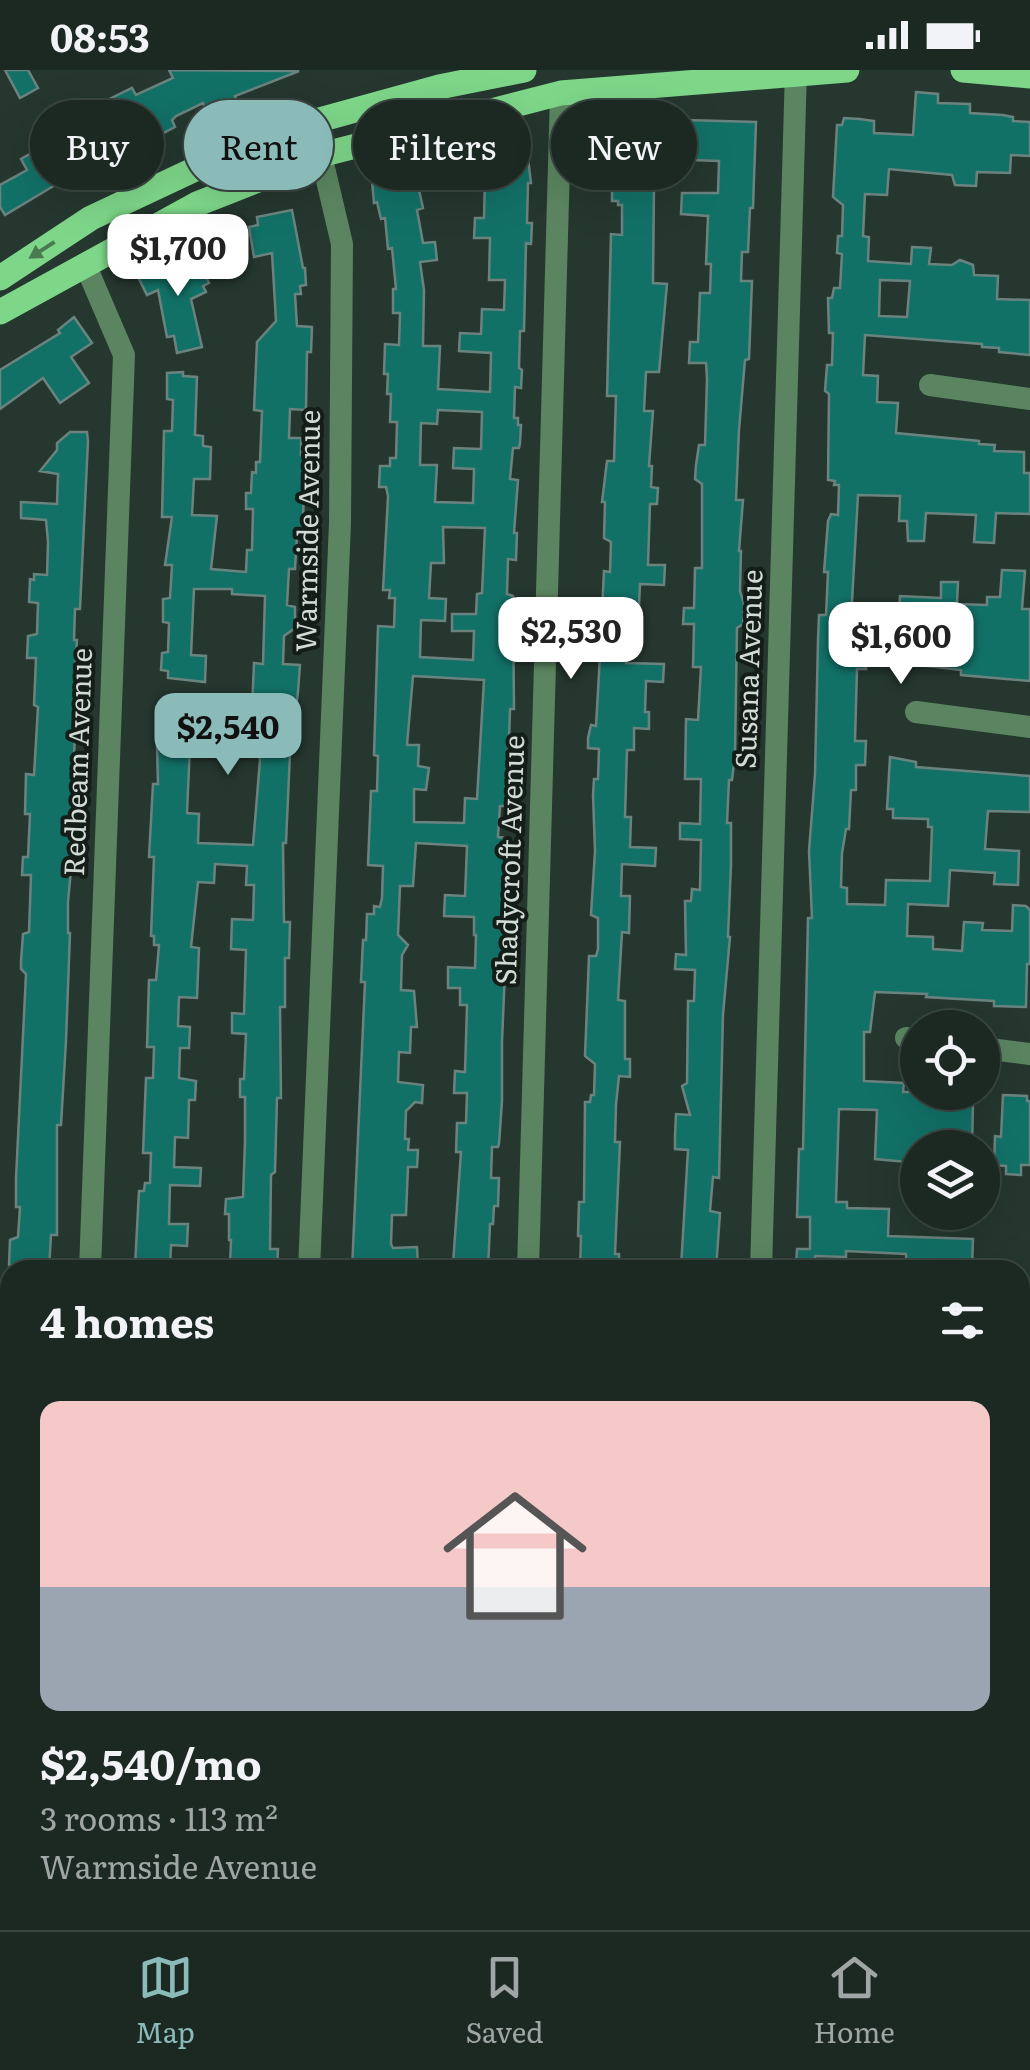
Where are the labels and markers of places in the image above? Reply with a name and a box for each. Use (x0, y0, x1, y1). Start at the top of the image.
pin: $1,700 (97, 214, 259, 299)
pin: $2,530 (490, 597, 652, 682)
pin: $1,600 (820, 602, 982, 687)
pin: $2,540 (147, 693, 309, 778)

